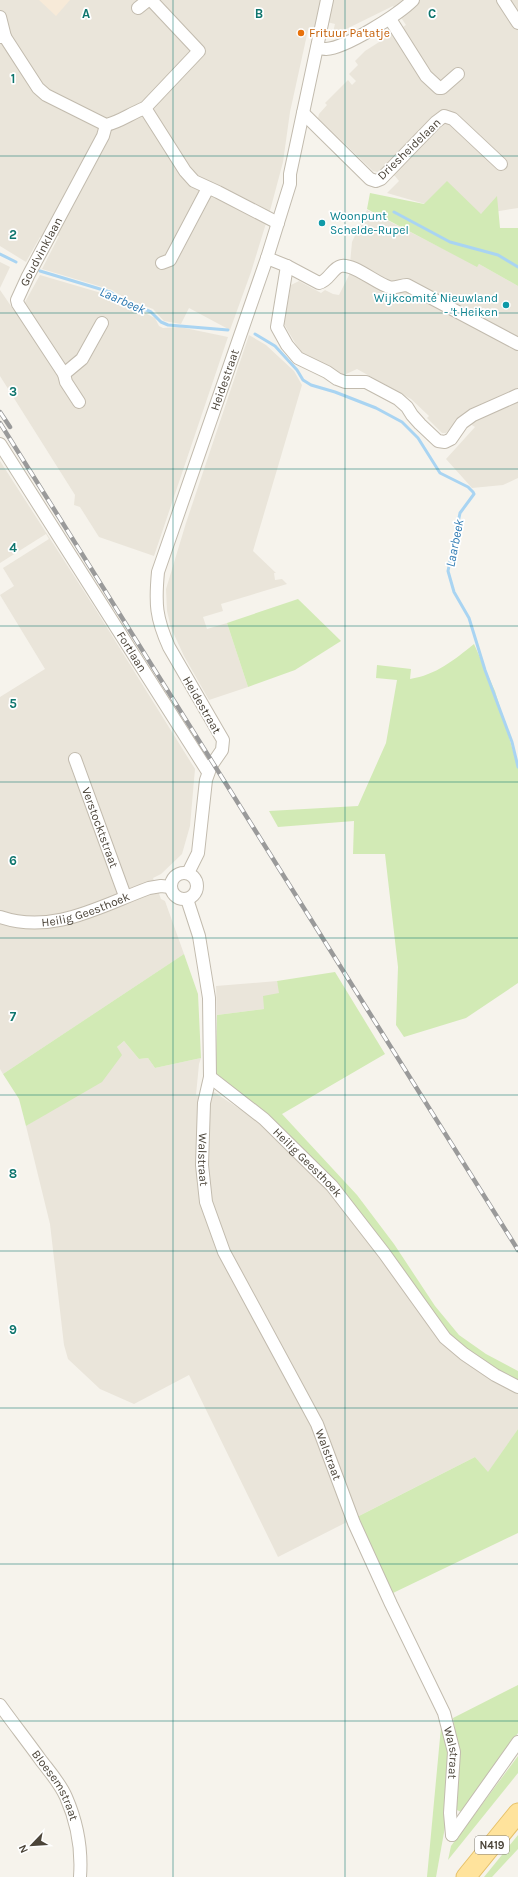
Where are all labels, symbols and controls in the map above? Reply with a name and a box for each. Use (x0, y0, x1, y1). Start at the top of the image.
text: A (82, 6, 90, 21)
text: B (255, 6, 263, 21)
text: C (428, 6, 436, 21)
place label: Frituur Pa'tatje (309, 26, 390, 40)
marker: Frituur Pa'tatje (296, 28, 306, 38)
text: 1 (11, 71, 15, 86)
street label: Driesheidelaan (375, 115, 443, 183)
place label: Woonpunt Schelde-Rupel (330, 209, 409, 237)
street label: Goudvinklaan (17, 215, 65, 288)
marker: Woonpunt Schelde-Rupel (317, 218, 327, 228)
text: 2 (9, 227, 17, 242)
water label: Laarbeek (98, 284, 148, 317)
place label: Wijkcomité Nieuwland - 't Heiken (374, 291, 498, 319)
marker: Wijkcomité Nieuwland - 't Heiken (501, 300, 511, 310)
street label: Heidestraat (208, 347, 242, 412)
text: 3 (9, 384, 17, 399)
water label: Laarbeek (442, 517, 467, 568)
text: 4 (9, 540, 17, 555)
street label: Fortlaan (114, 629, 150, 675)
street label: Heidestraat (180, 674, 224, 737)
text: 5 (9, 696, 17, 711)
street label: Verstocktstraat (79, 785, 121, 870)
text: 6 (9, 853, 17, 868)
street label: Heilig Geesthoek (41, 889, 132, 930)
text: 7 (10, 1009, 17, 1024)
street label: Heilig Geesthoek (270, 1125, 345, 1200)
street label: Walstraat (195, 1133, 211, 1187)
text: 8 (9, 1166, 17, 1181)
text: 9 (9, 1322, 17, 1337)
street label: Walstraat (313, 1427, 344, 1482)
street label: Walstraat (441, 1725, 461, 1780)
street label: Bloesemstraat (29, 1747, 81, 1823)
north arrow (12, 1825, 52, 1865)
road number: N419 (475, 1836, 509, 1854)
text: N (16, 1843, 31, 1855)

